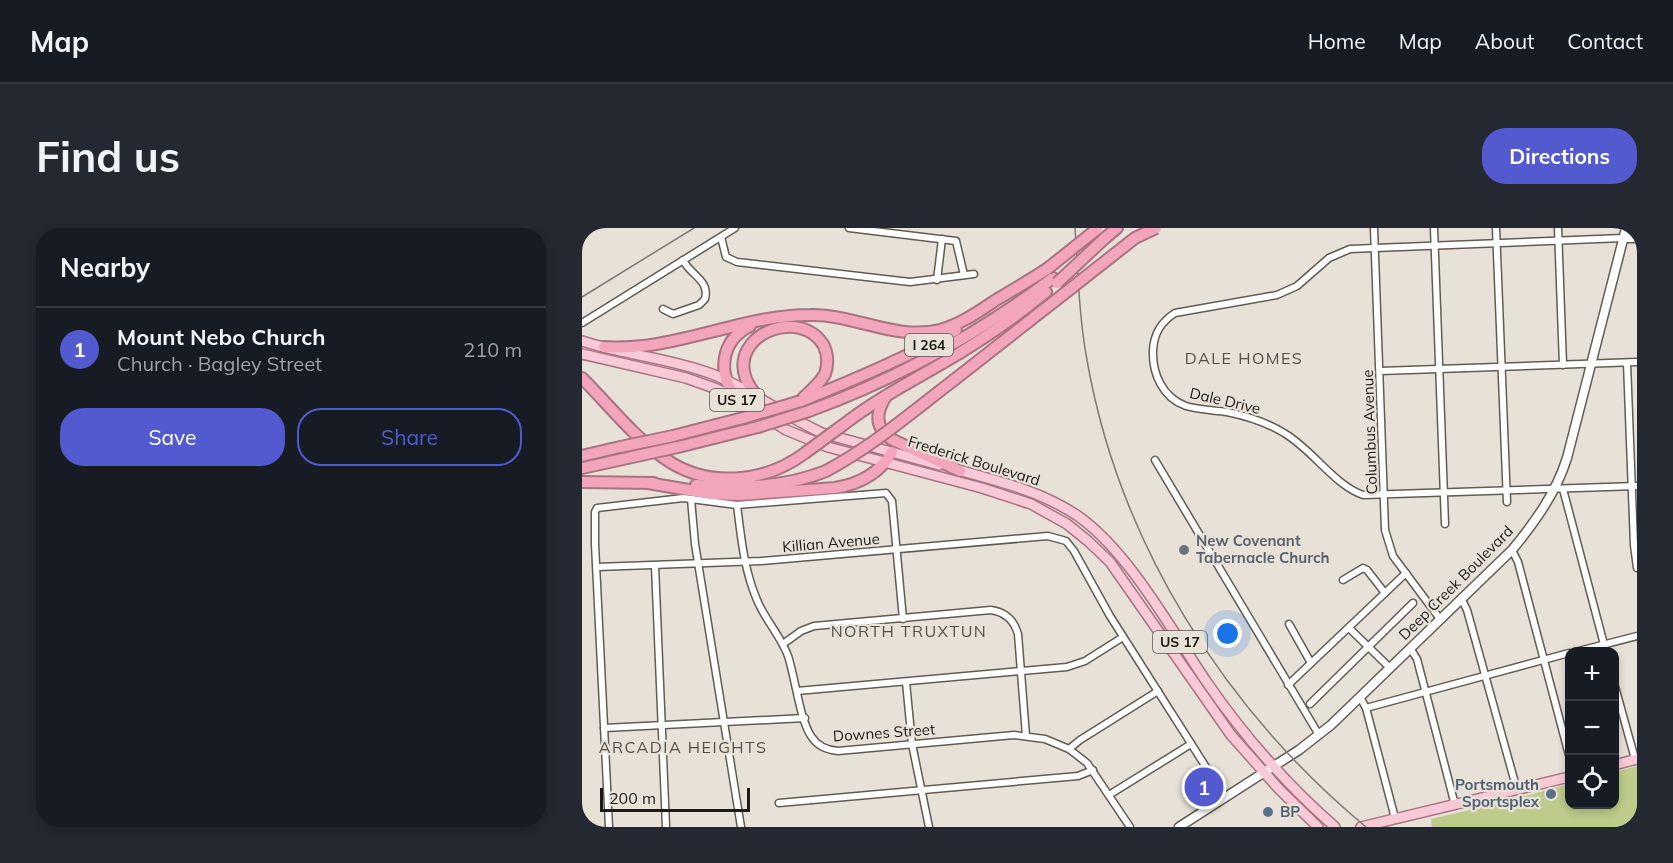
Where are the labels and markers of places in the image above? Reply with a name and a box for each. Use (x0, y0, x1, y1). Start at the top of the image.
place label: New Covenant Tabernacle Church (1196, 531, 1330, 567)
marker: New Covenant Tabernacle Church (1177, 543, 1191, 557)
pin: 1 (1184, 764, 1224, 810)
place label: Portsmouth Sportsplex (1455, 775, 1540, 811)
marker: Portsmouth Sportsplex (1544, 787, 1558, 801)
place label: BP (1280, 802, 1300, 821)
marker: BP (1261, 805, 1275, 819)

